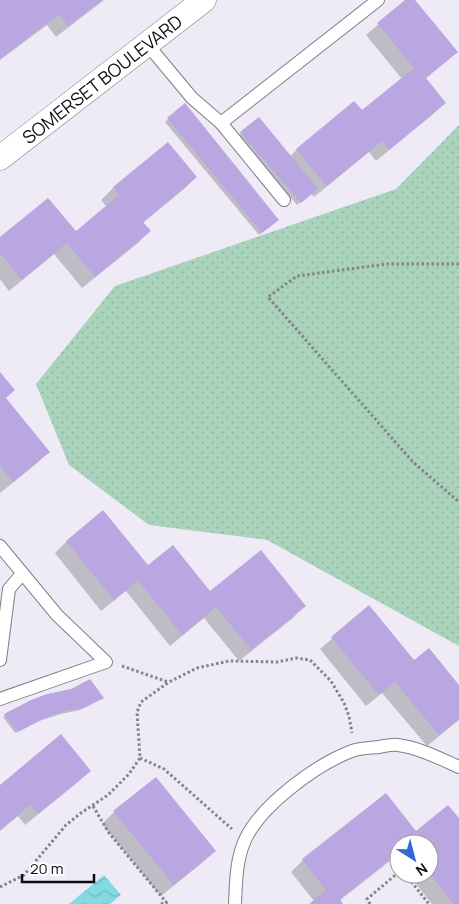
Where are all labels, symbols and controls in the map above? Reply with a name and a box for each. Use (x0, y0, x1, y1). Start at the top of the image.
street label: SOMERSET BOULEVARD (17, 9, 187, 149)
north arrow (389, 834, 439, 884)
scale bar (22, 852, 95, 884)
text: 20 m (30, 858, 63, 879)
text: N (412, 859, 432, 881)

